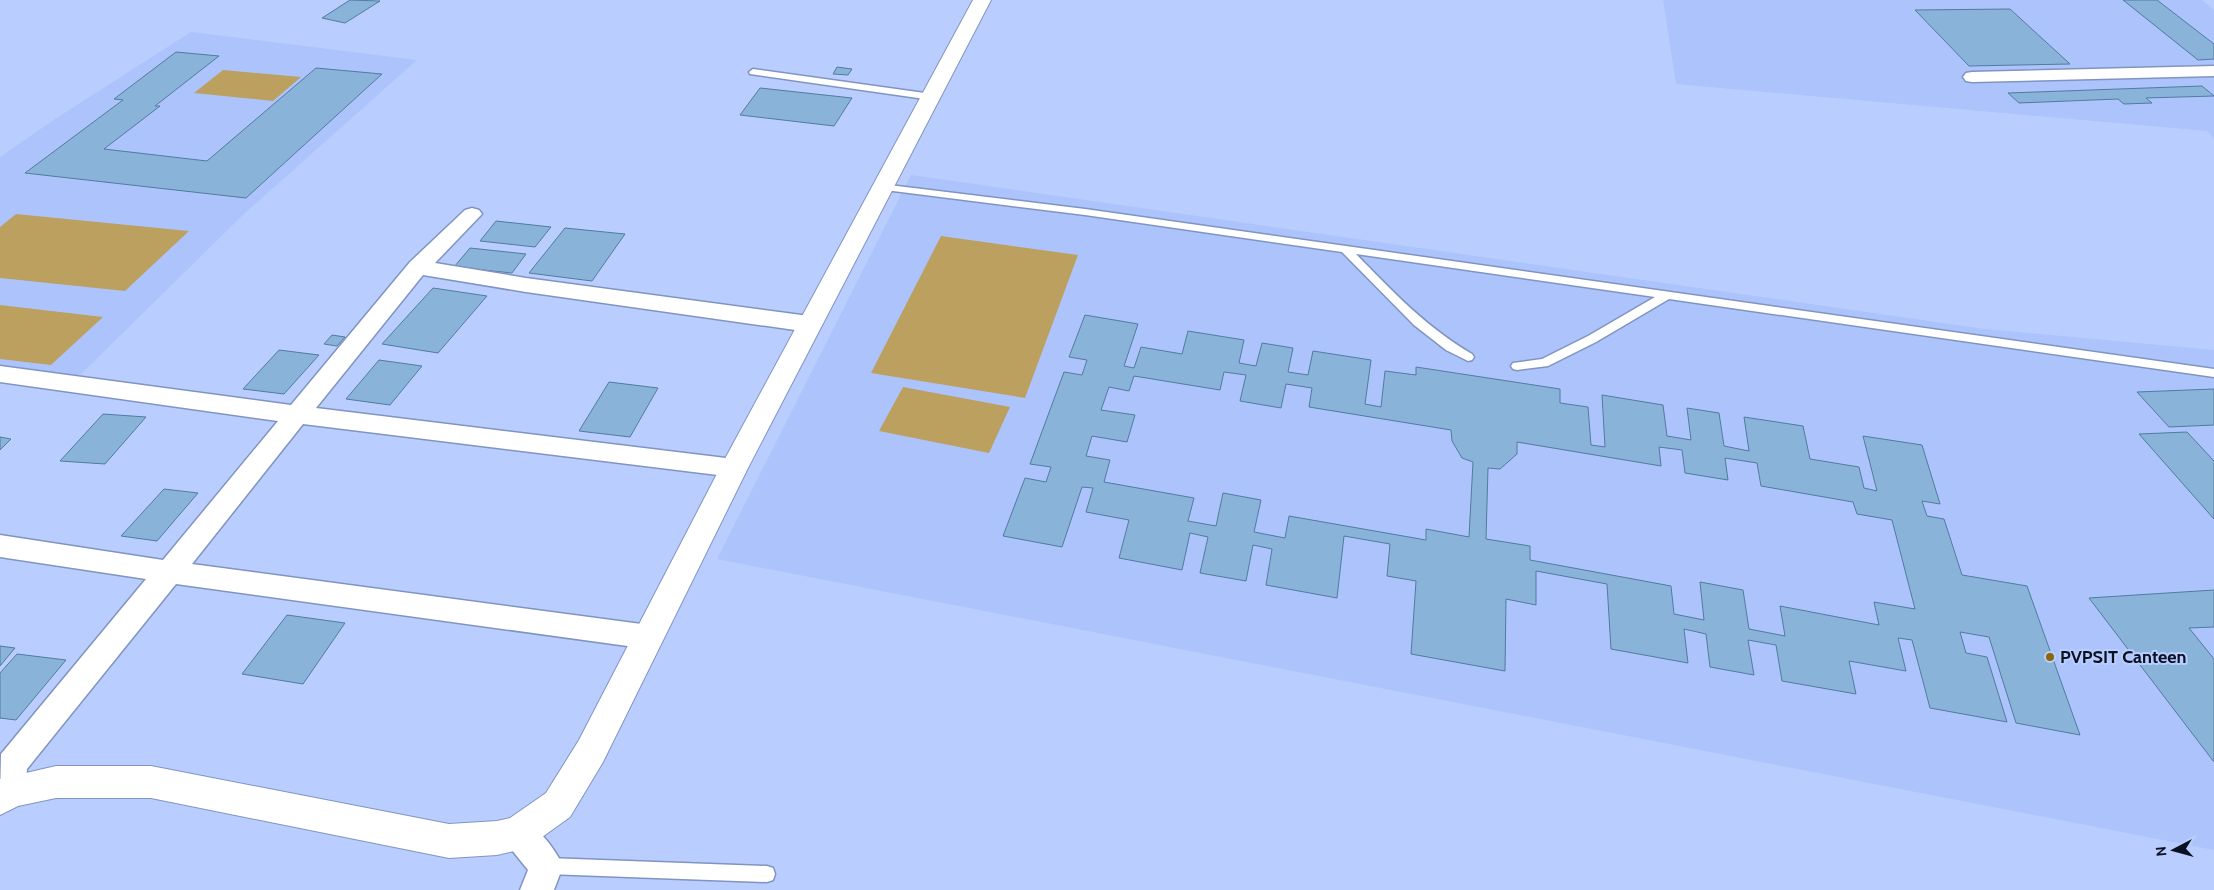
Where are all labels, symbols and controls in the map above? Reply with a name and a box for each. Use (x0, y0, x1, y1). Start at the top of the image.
place label: PVPSIT Canteen (2060, 646, 2187, 668)
marker: PVPSIT Canteen (2044, 651, 2056, 663)
north arrow (2149, 825, 2199, 875)
text: N (2152, 845, 2171, 857)

